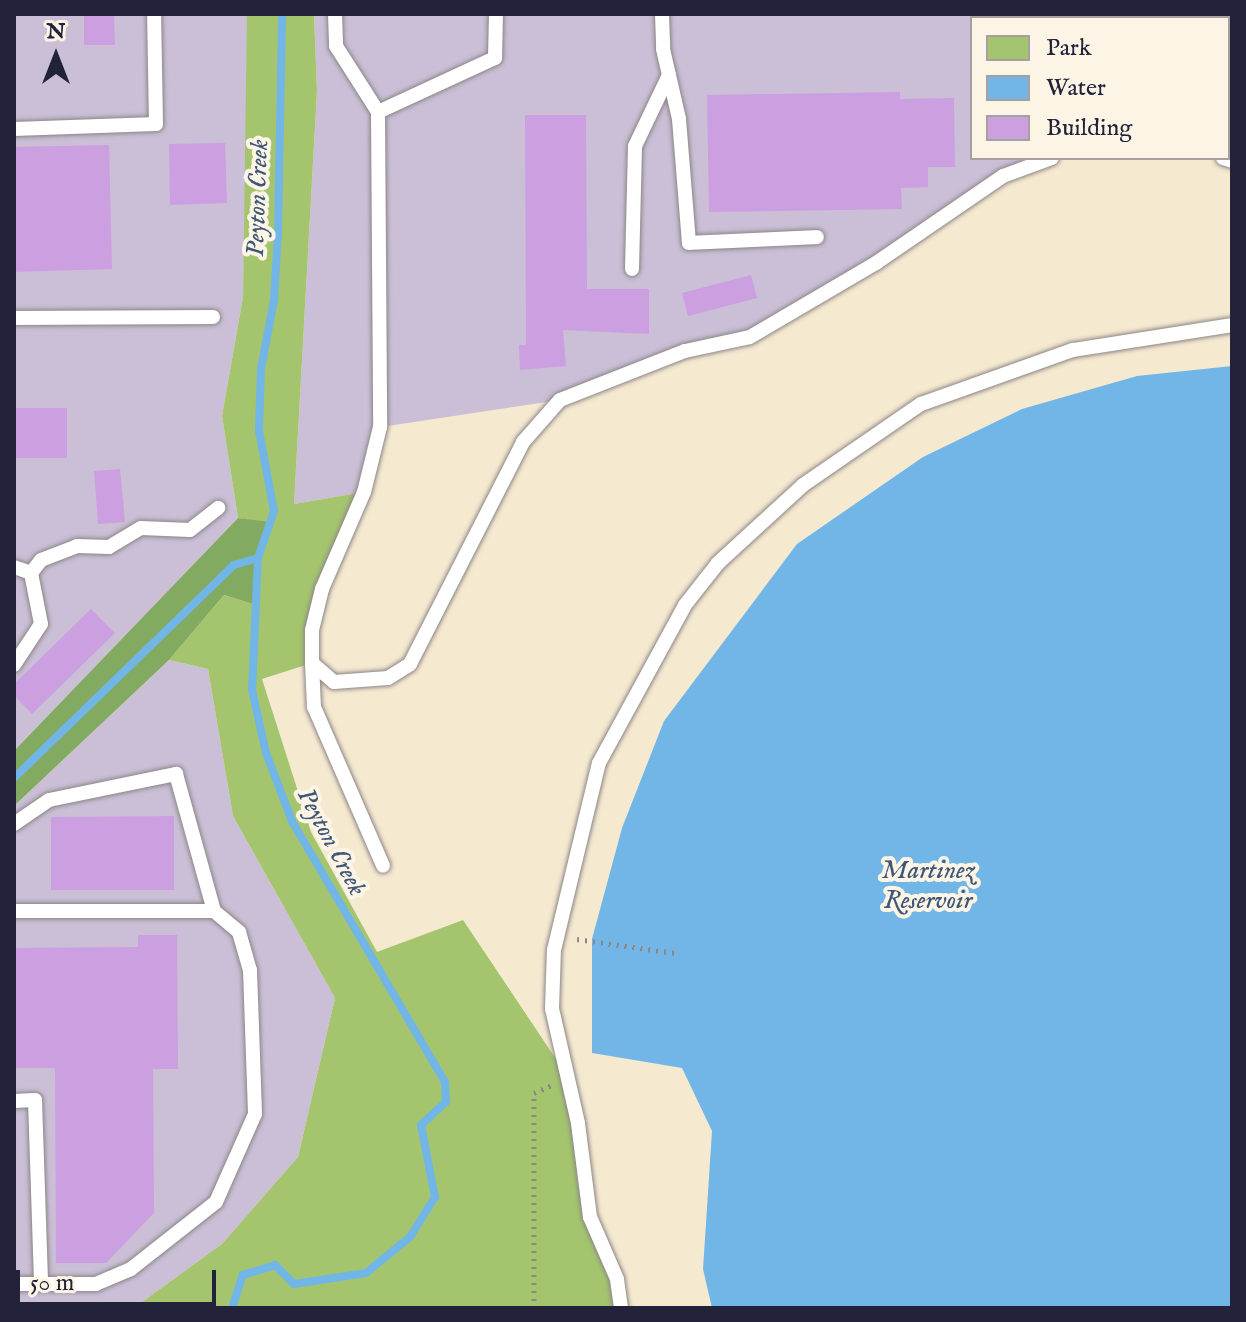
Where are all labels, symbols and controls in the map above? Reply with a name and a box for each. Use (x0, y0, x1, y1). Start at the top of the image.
north arrow (16, 16, 96, 96)
legend (970, 16, 1230, 160)
text: N (46, 18, 66, 46)
text: Park (1046, 33, 1092, 64)
text: Water (1046, 73, 1106, 104)
text: Building (1046, 113, 1132, 144)
water label: Peyton Creek (240, 139, 276, 257)
water label: Peyton Creek (290, 783, 372, 901)
water label: Martinez Reservoir (881, 855, 975, 916)
scale bar (20, 1254, 220, 1304)
text: 50 m (30, 1268, 74, 1299)

